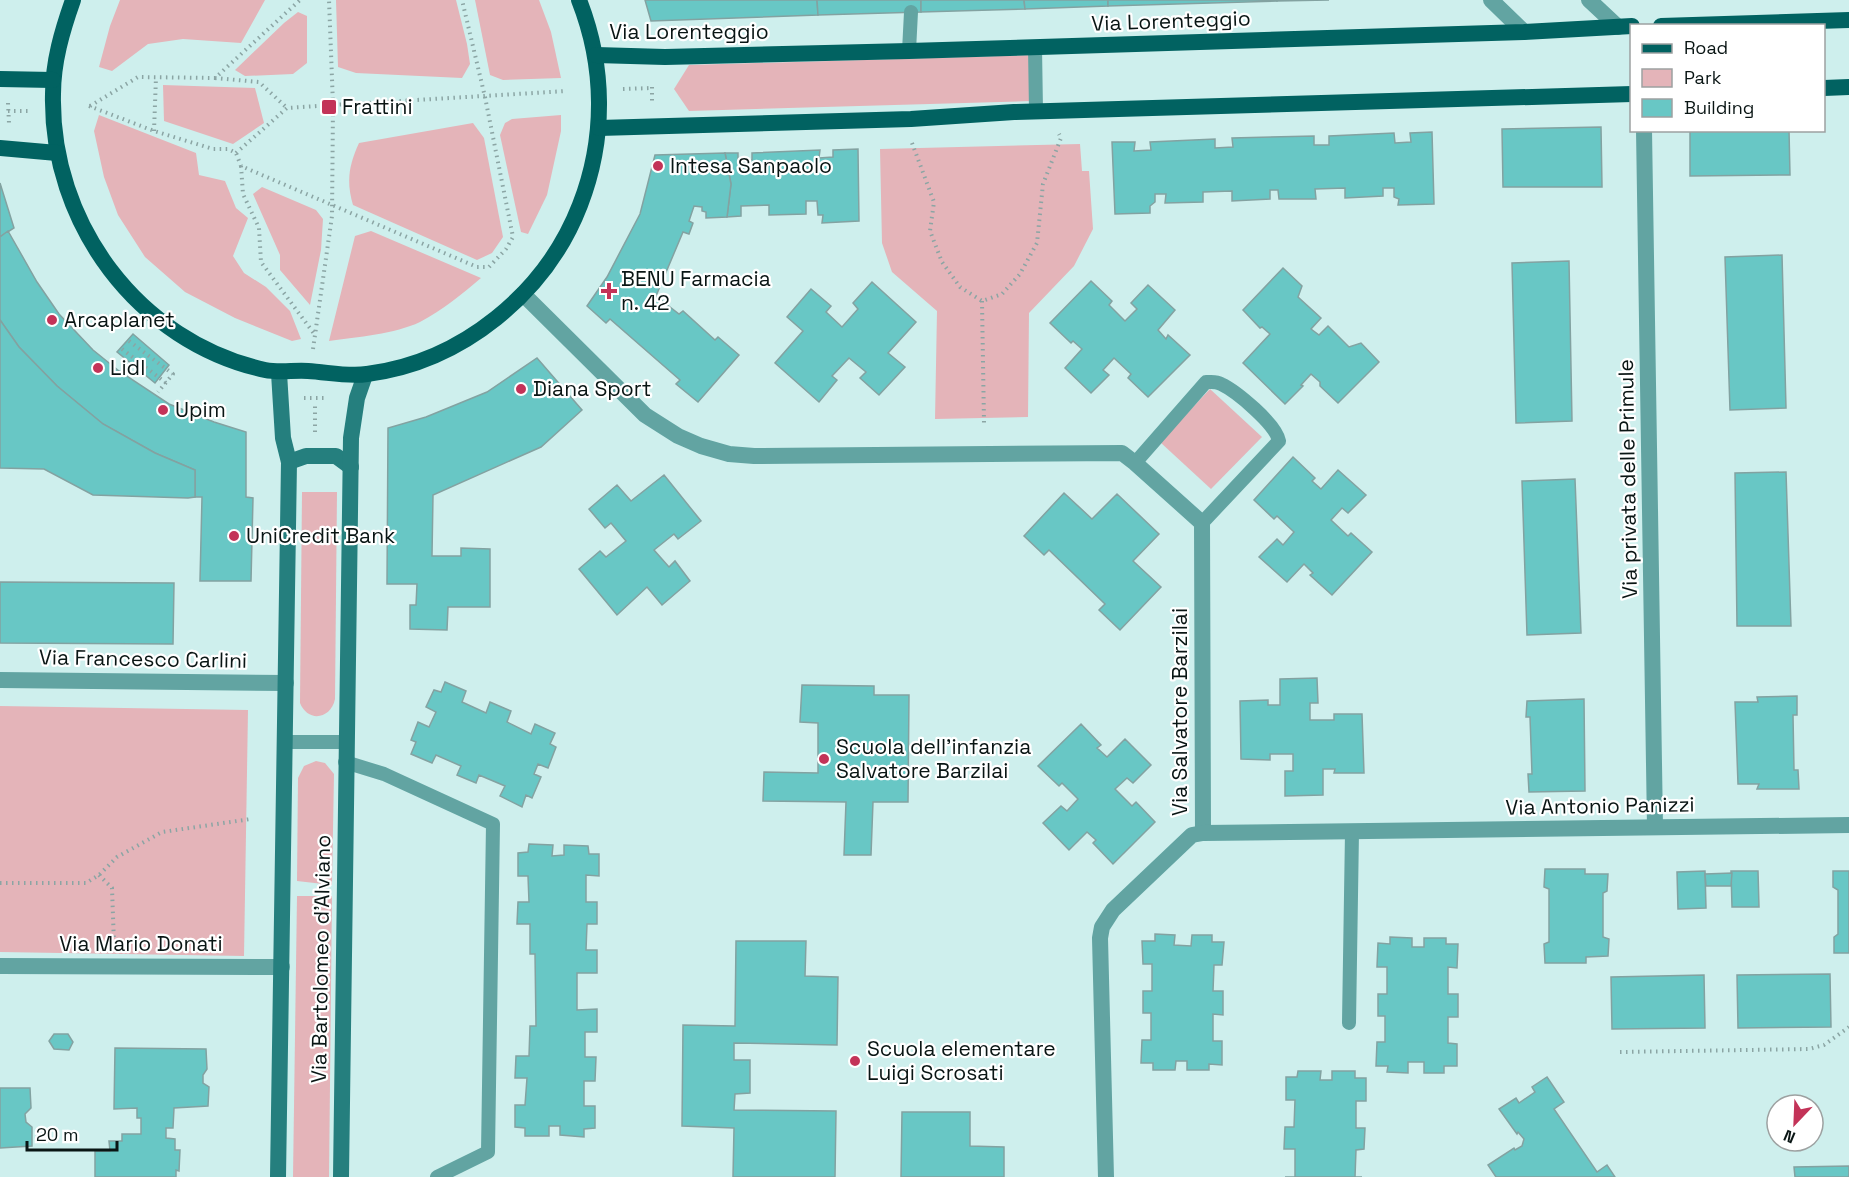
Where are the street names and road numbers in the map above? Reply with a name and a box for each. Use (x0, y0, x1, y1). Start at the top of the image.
street label: Via Lorenteggio (1091, 4, 1251, 37)
street label: Via Lorenteggio (609, 18, 769, 45)
street label: Via privata delle Primule (1612, 359, 1643, 599)
street label: Via Salvatore Barzilai (1166, 608, 1193, 816)
street label: Via Francesco Carlini (39, 643, 247, 674)
street label: Via Antonio Panizzi (1505, 790, 1695, 821)
street label: Via Bartolomeo d'Alviano (305, 835, 336, 1083)
street label: Via Mario Donati (59, 930, 223, 957)

